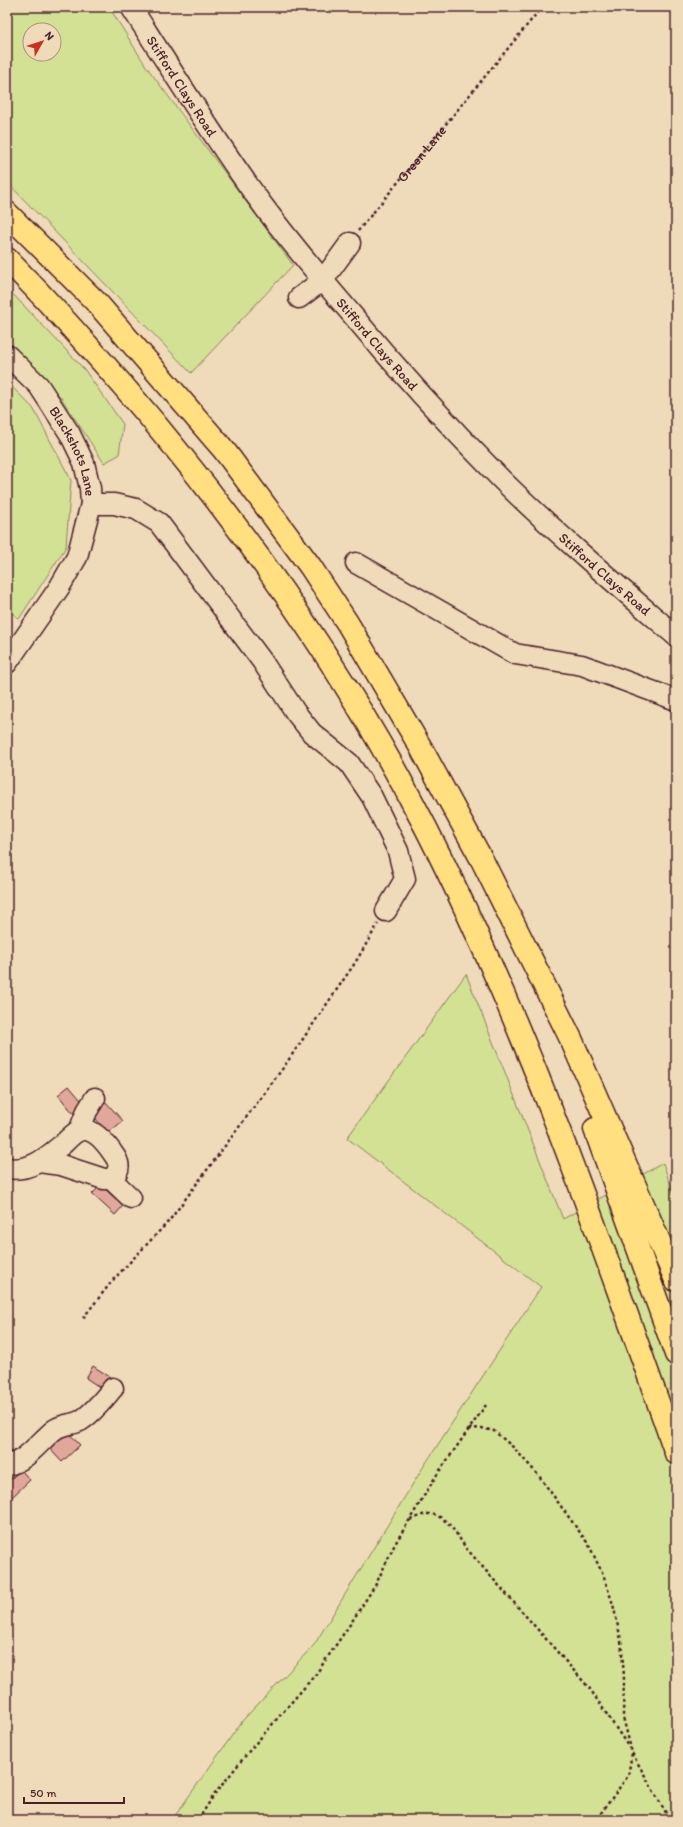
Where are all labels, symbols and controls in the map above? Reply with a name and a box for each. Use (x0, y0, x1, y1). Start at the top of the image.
north arrow (22, 22, 62, 62)
text: N (42, 29, 57, 43)
street label: Stifford Clays Road (143, 32, 221, 140)
street label: Green Lane (393, 122, 450, 185)
street label: Stifford Clays Road (333, 294, 422, 394)
street label: Blackshots Lane (46, 403, 99, 497)
street label: Stifford Clays Road (555, 529, 655, 619)
scale bar (24, 1779, 124, 1805)
text: 50 m (30, 1786, 56, 1800)

